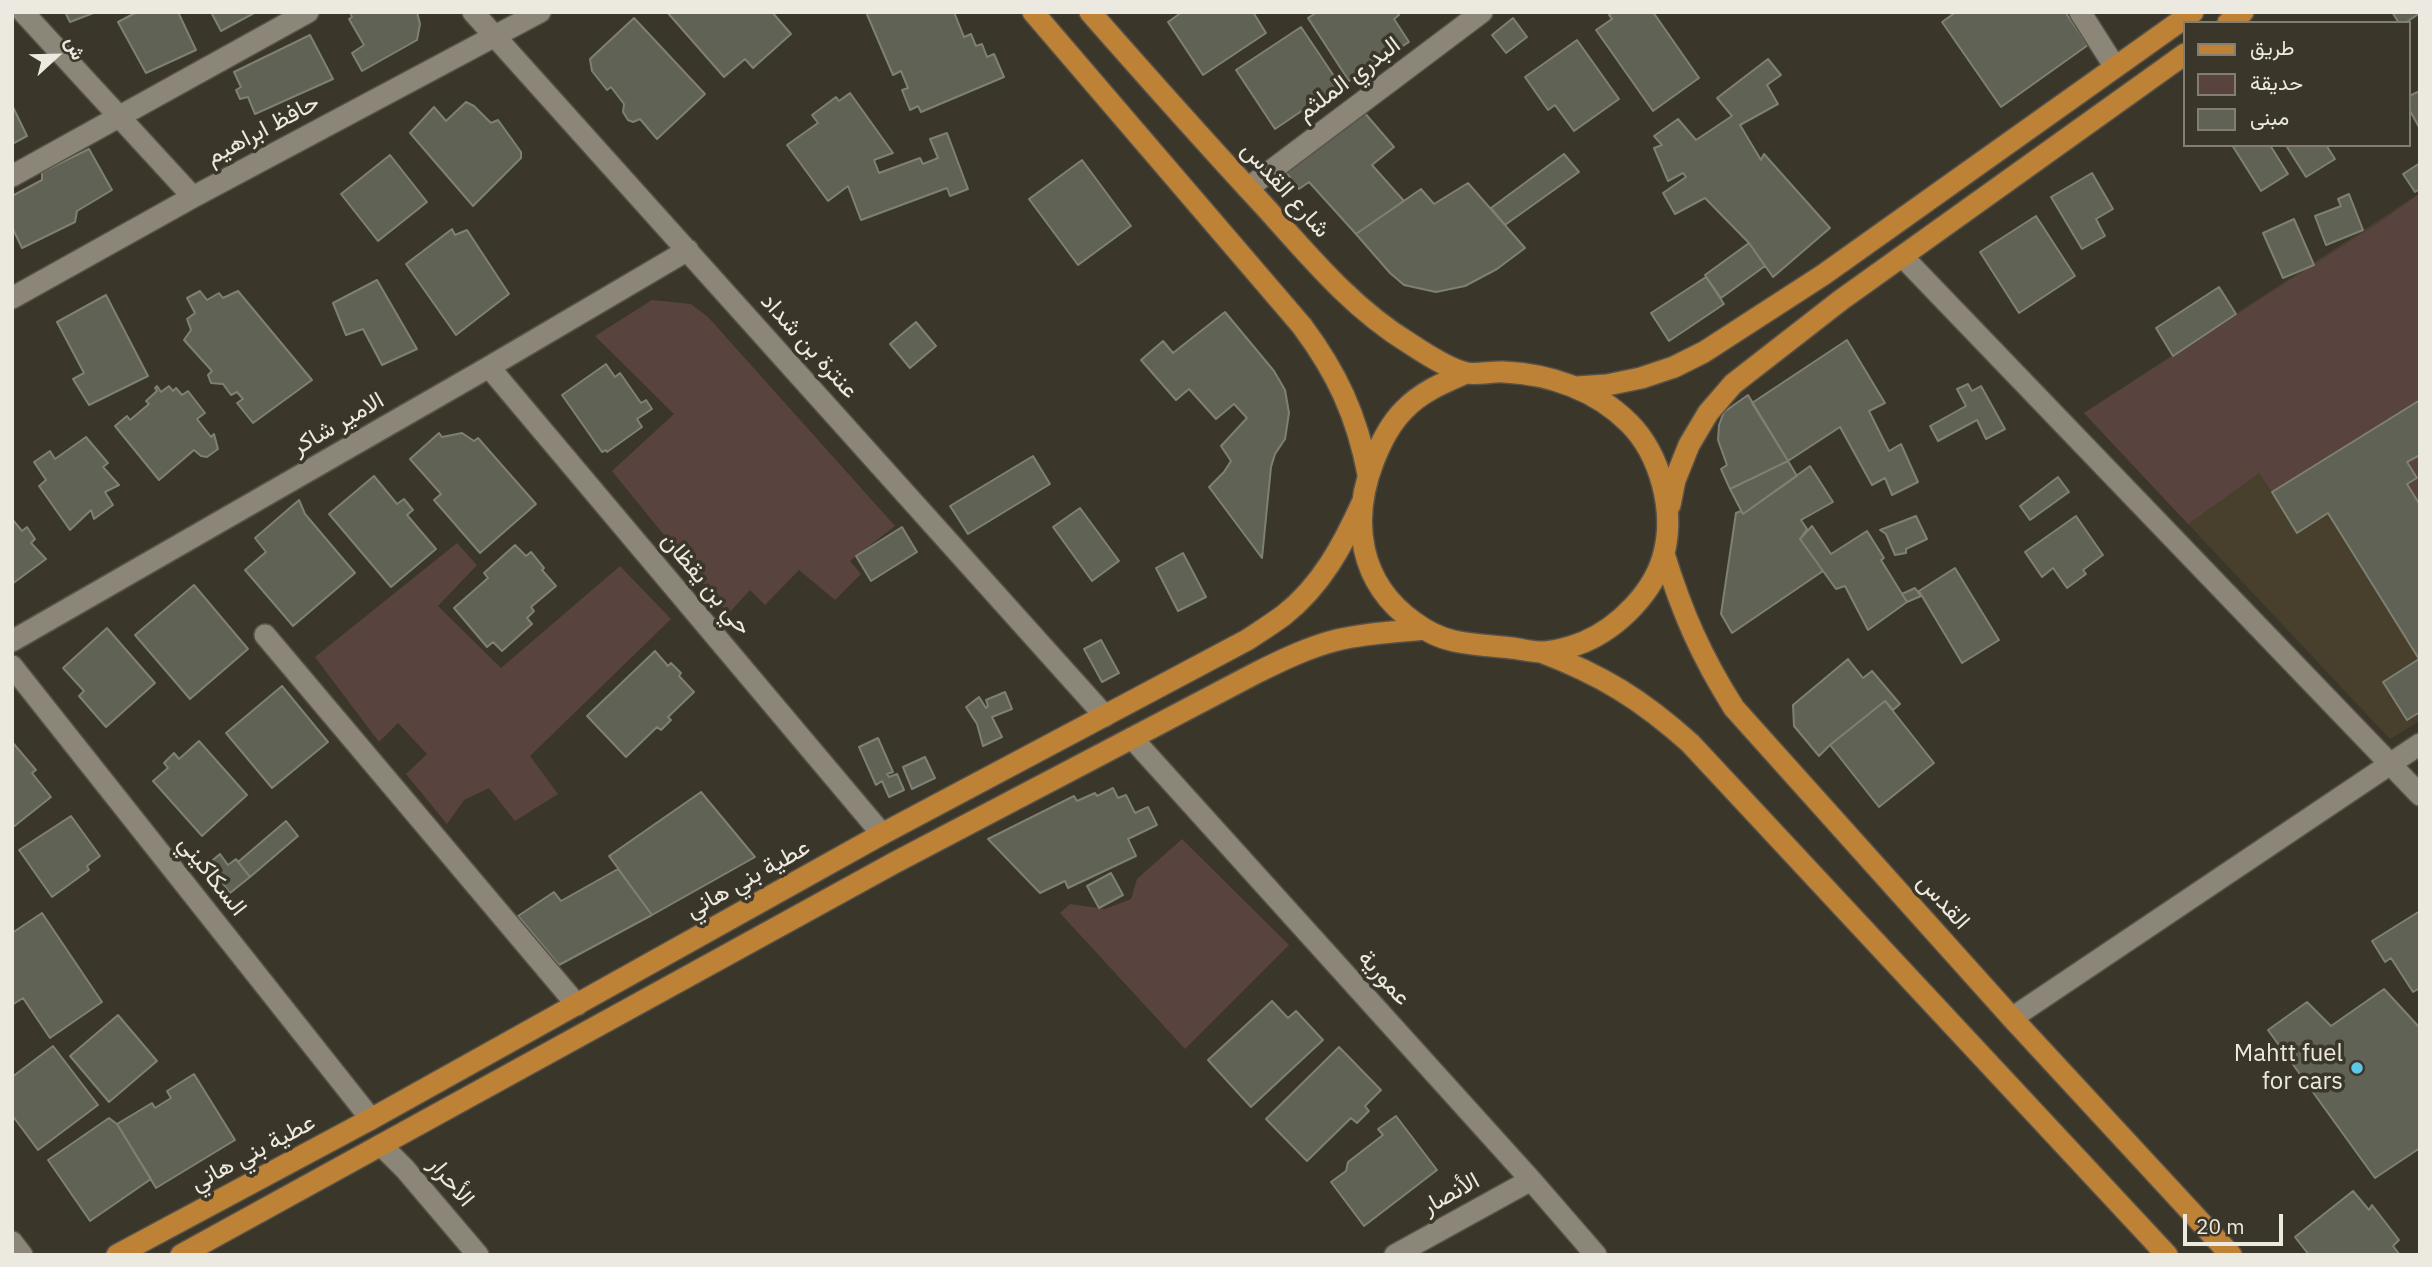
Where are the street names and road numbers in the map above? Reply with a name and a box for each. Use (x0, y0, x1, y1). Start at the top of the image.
street label: البدري الملثم (1292, 31, 1406, 127)
street label: حافظ ابراهيم (202, 88, 324, 172)
street label: شارع القدس (1234, 136, 1336, 244)
street label: عنترة بن شداد (754, 287, 864, 405)
street label: الامير شاكر (287, 386, 389, 462)
street label: حي بن يقظان (655, 527, 757, 641)
street label: السكاكيني (172, 830, 252, 922)
street label: عطية بني هاني (681, 833, 815, 925)
street label: القدس (1910, 868, 1976, 936)
street label: عمورية (1352, 944, 1416, 1012)
street label: عطية بني هاني (186, 1108, 320, 1198)
street label: الأحرار (422, 1151, 480, 1213)
street label: الأنصار (1417, 1167, 1485, 1221)

